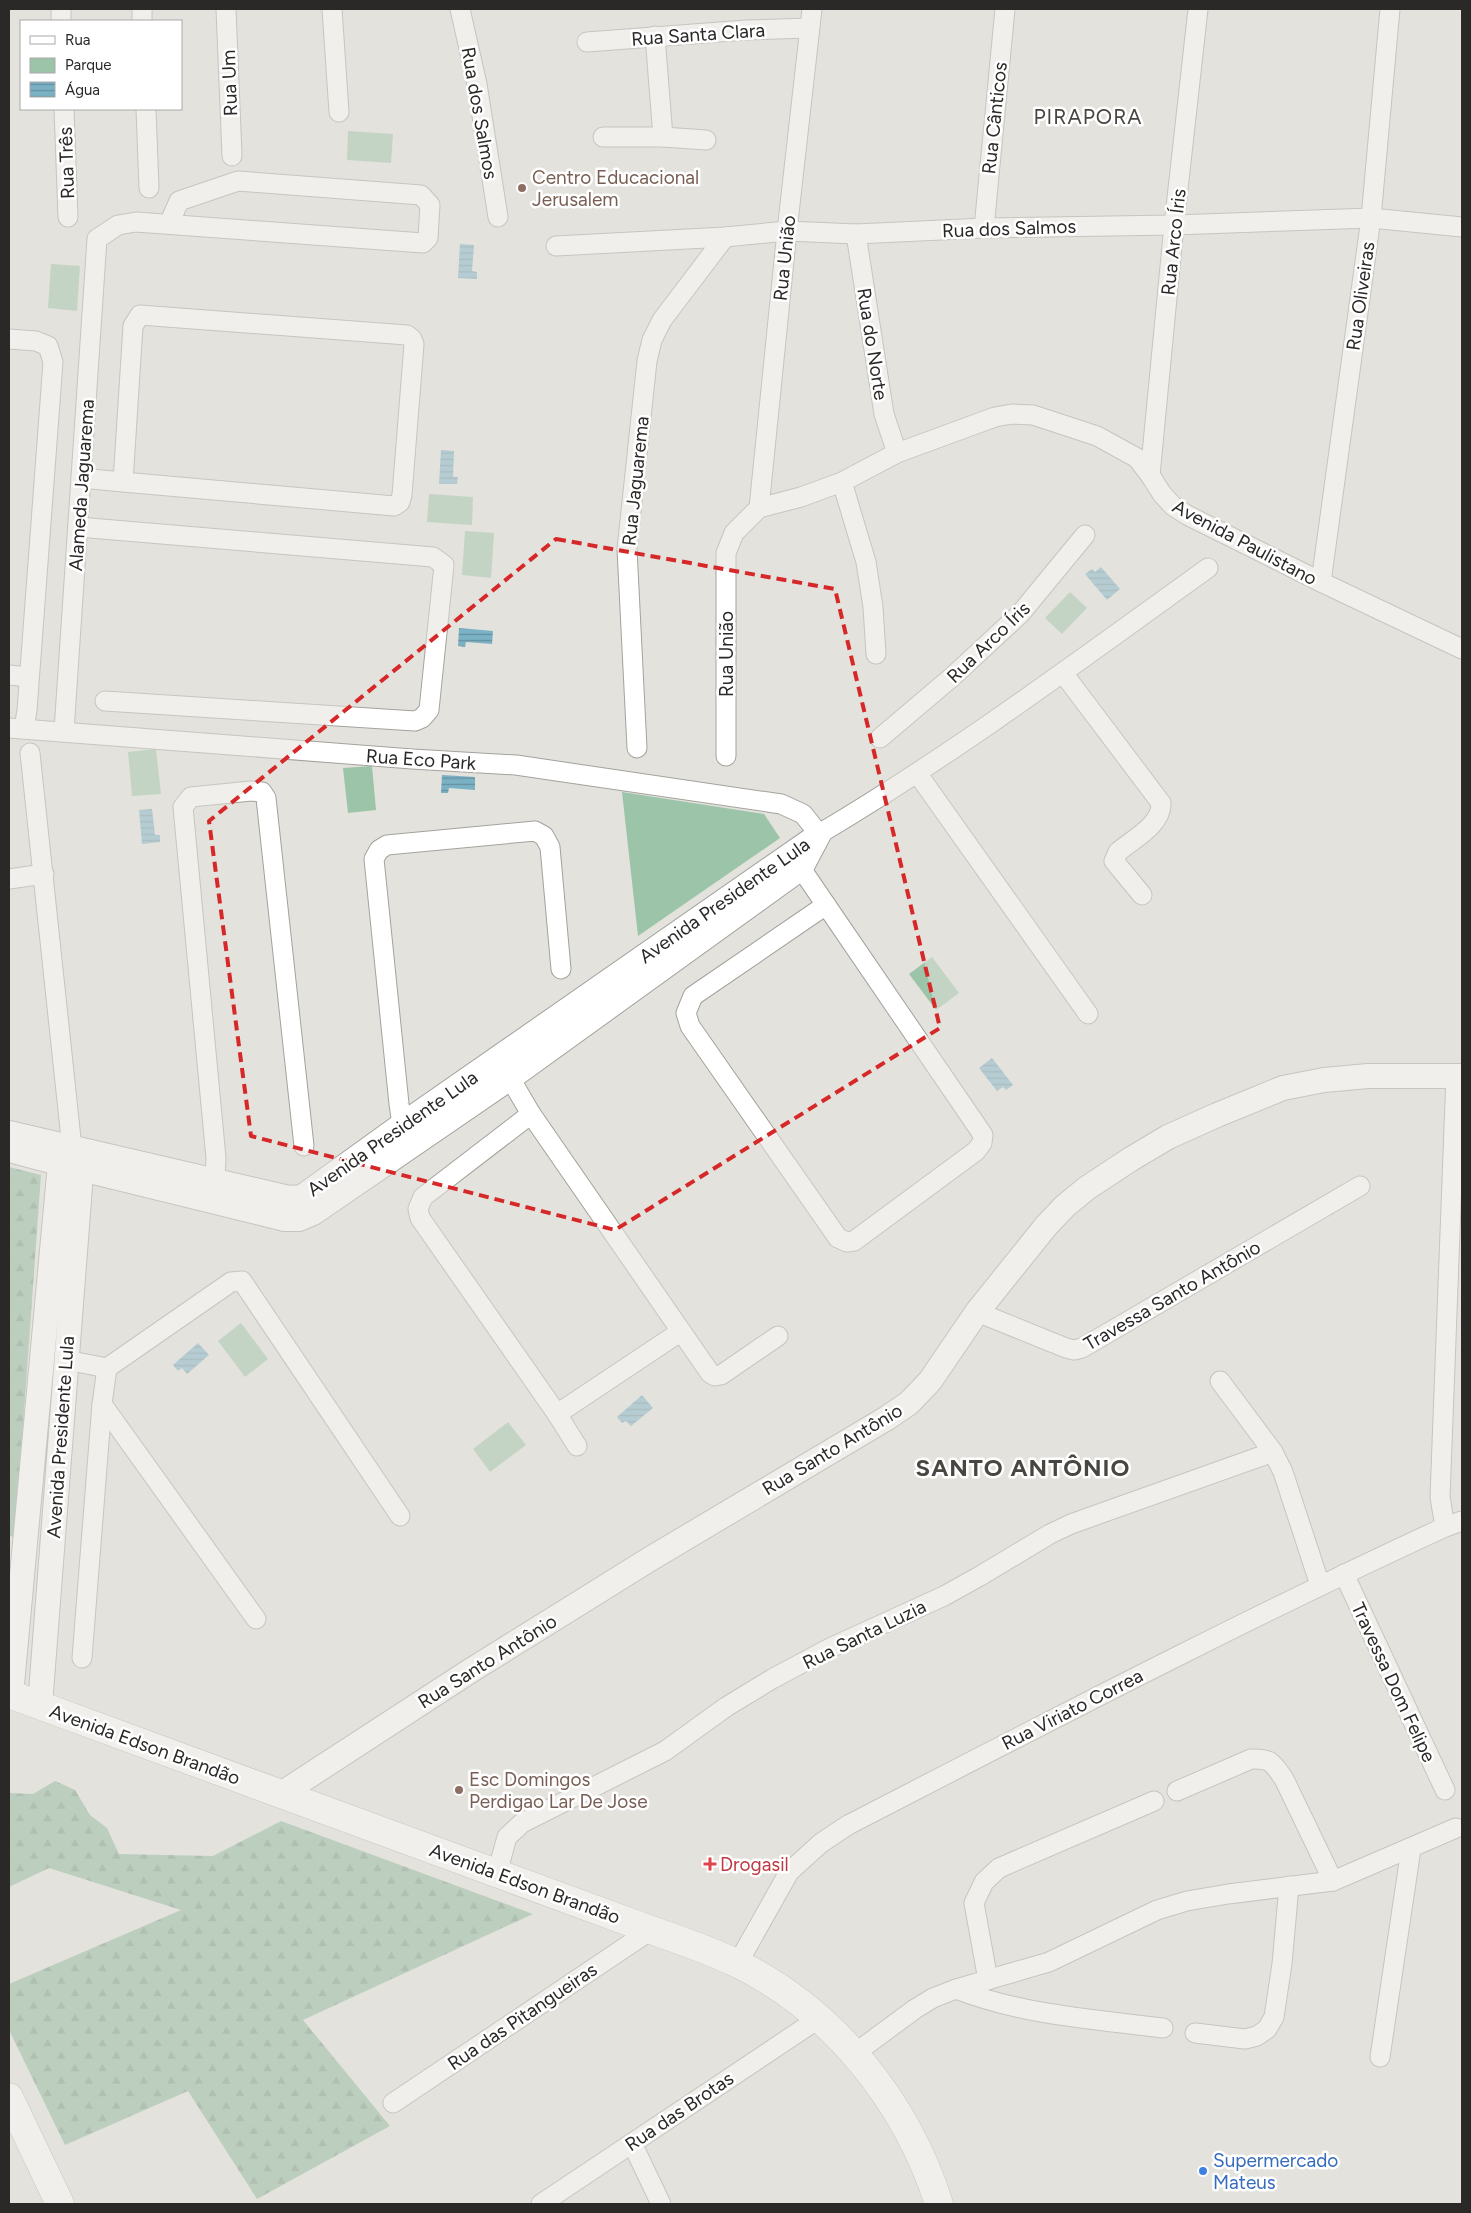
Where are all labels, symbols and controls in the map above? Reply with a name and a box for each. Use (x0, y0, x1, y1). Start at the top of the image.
street label: Rua Santa Clara (630, 18, 766, 51)
legend (20, 20, 182, 110)
text: Rua (65, 31, 90, 49)
street label: Rua dos Salmos (457, 45, 503, 181)
street label: Rua Um (217, 49, 242, 117)
text: Parque (65, 56, 112, 74)
street label: Rua Cânticos (977, 61, 1012, 175)
text: Água (65, 81, 100, 99)
district label: PIRAPORA (1033, 104, 1143, 129)
street label: Rua Três (54, 126, 79, 199)
place label: Centro Educacional Jerusalem (532, 166, 699, 211)
marker: Centro Educacional Jerusalem (516, 182, 528, 194)
street label: Rua Arco Íris (1156, 188, 1191, 296)
street label: Rua União (769, 214, 800, 302)
street label: Rua dos Salmos (942, 215, 1077, 242)
street label: Rua Oliveiras (1341, 240, 1380, 352)
street label: Rua do Norte (852, 286, 893, 402)
street label: Alameda Jaguarema (64, 398, 99, 572)
street label: Rua Jaguarema (617, 415, 654, 547)
street label: Avenida Paulistano (1169, 495, 1321, 590)
street label: Rua Arco Íris (942, 597, 1035, 688)
street label: Rua União (715, 611, 738, 697)
street label: Rua Eco Park (365, 744, 478, 775)
street label: Avenida Presidente Lula (635, 833, 814, 968)
street label: Avenida Presidente Lula (303, 1066, 482, 1201)
street label: Travessa Santo Antônio (1080, 1235, 1265, 1355)
street label: Avenida Presidente Lula (42, 1335, 79, 1539)
street label: Rua Santo Antônio (758, 1399, 906, 1500)
district label: SANTO ANTÔNIO (916, 1453, 1130, 1482)
street label: Rua Santa Luzia (799, 1595, 930, 1674)
street label: Travessa Dom Felipe (1346, 1599, 1441, 1766)
street label: Rua Santo Antônio (414, 1609, 561, 1713)
street label: Rua Viriato Correa (998, 1664, 1147, 1755)
street label: Avenida Edson Brandão (47, 1699, 243, 1790)
place label: Esc Domingos Perdigao Lar De Jose (469, 1768, 648, 1813)
marker: Esc Domingos Perdigao Lar De Jose (453, 1784, 465, 1796)
street label: Avenida Edson Brandão (427, 1838, 623, 1929)
place label: Drogasil (720, 1853, 789, 1876)
marker: Drogasil (704, 1858, 716, 1870)
street label: Rua das Pitangueiras (443, 1958, 602, 2075)
street label: Rua das Brotas (621, 2067, 738, 2156)
place label: Supermercado Mateus (1213, 2149, 1338, 2194)
marker: Supermercado Mateus (1197, 2165, 1209, 2177)

